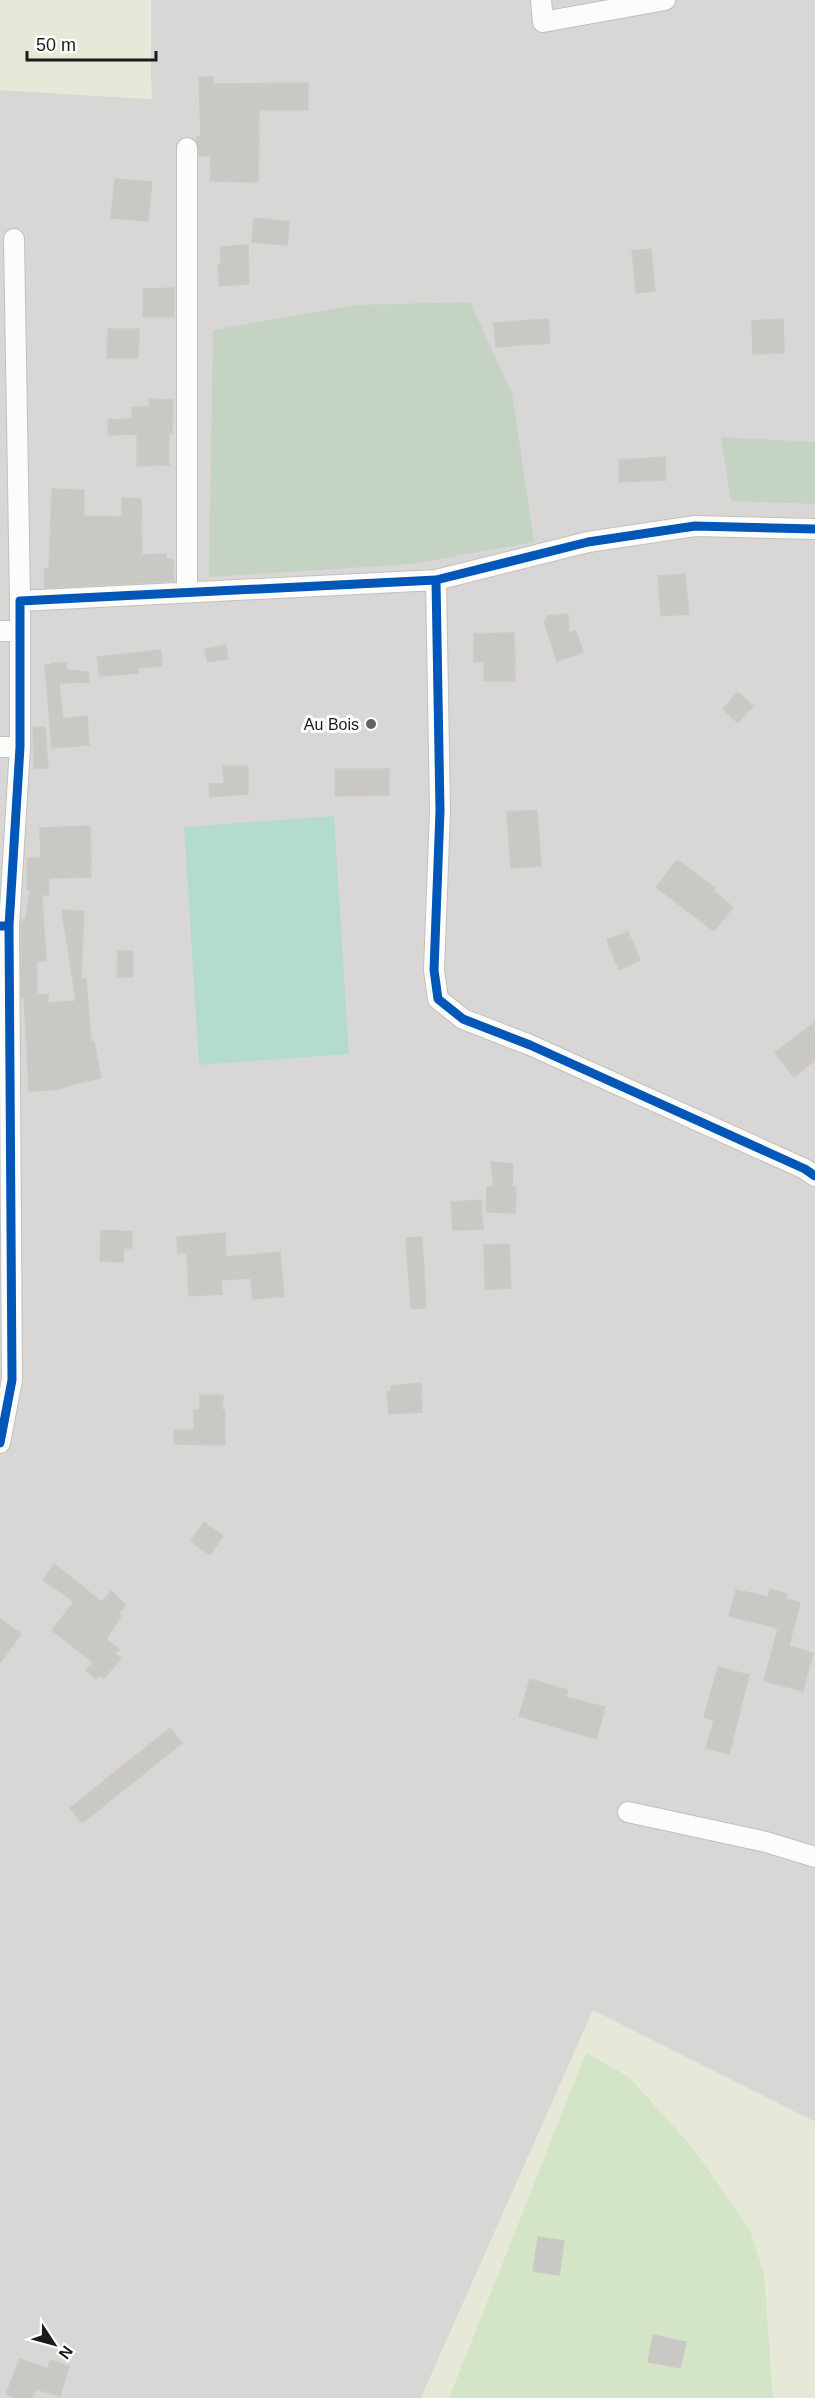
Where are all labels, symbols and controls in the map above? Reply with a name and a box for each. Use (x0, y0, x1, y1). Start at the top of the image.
scale bar (27, 24, 156, 62)
text: 50 m (36, 35, 76, 55)
place label: Au Bois (304, 716, 359, 733)
marker: Au Bois (364, 717, 378, 731)
north arrow (24, 2314, 84, 2374)
text: N (55, 2343, 76, 2362)

